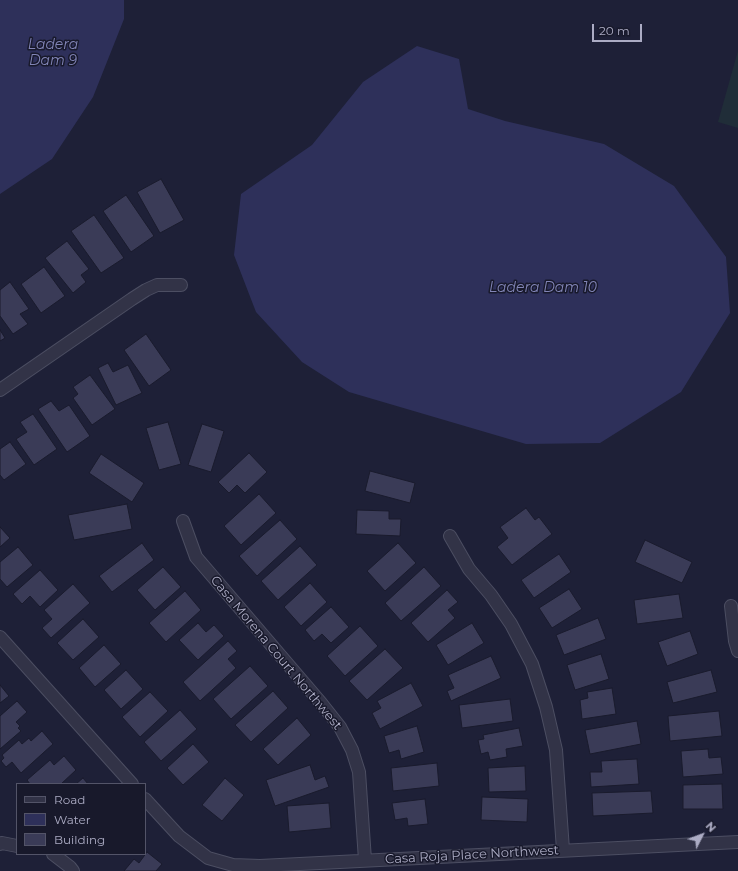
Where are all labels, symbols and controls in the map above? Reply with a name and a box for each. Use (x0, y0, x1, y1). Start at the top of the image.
scale bar (594, 16, 644, 42)
text: 20 m (599, 23, 630, 38)
water label: Ladera Dam 9 (28, 37, 78, 70)
water label: Ladera Dam 10 (489, 280, 597, 296)
street label: Casa Morena Court Northwest (207, 573, 345, 733)
legend (16, 783, 146, 855)
text: Road (54, 792, 85, 807)
text: Water (54, 812, 90, 827)
north arrow (682, 815, 722, 855)
text: N (703, 819, 719, 835)
text: Building (54, 832, 105, 847)
street label: Casa Roja Place Northwest (385, 843, 559, 867)

